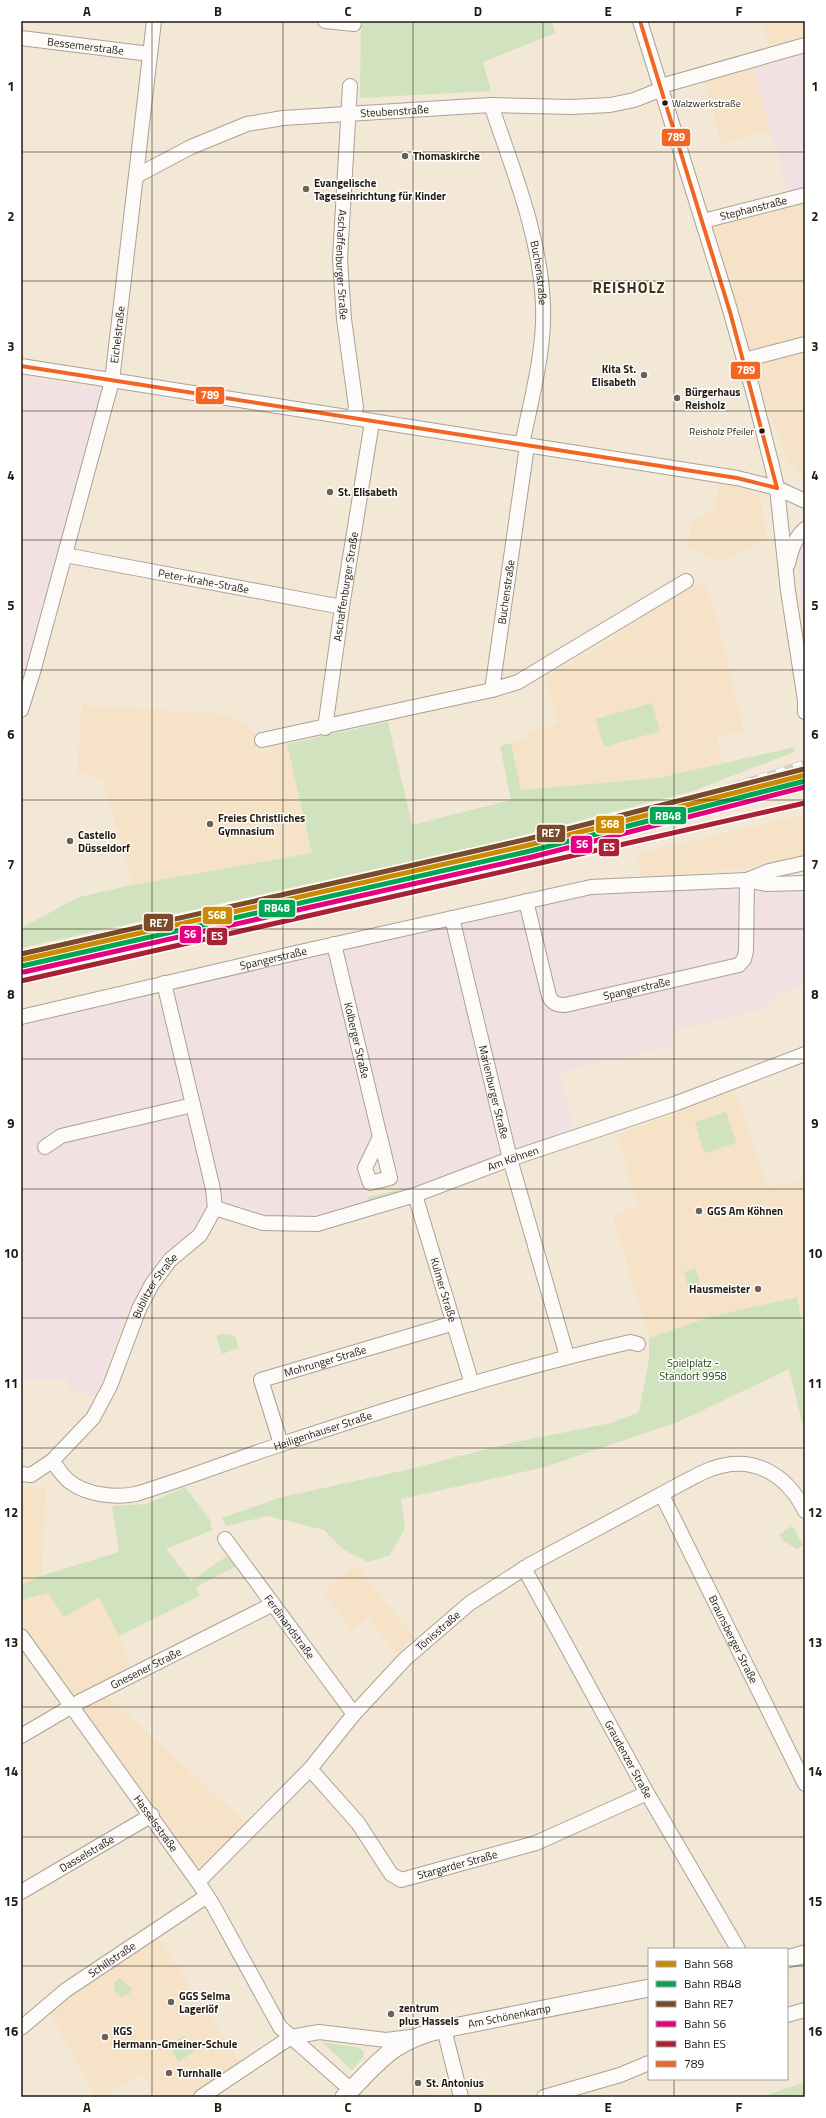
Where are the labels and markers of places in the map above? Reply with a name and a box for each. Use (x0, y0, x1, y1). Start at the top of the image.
place label: Walzwerkstraße (672, 96, 741, 111)
marker: Walzwerkstraße (660, 98, 670, 108)
place label: Thomaskirche (413, 148, 480, 164)
marker: Thomaskirche (400, 151, 410, 161)
place label: Evangelische Tageseinrichtung für Kinder (314, 175, 446, 204)
marker: Evangelische Tageseinrichtung für Kinder (301, 184, 311, 194)
place label: Kita St. Elisabeth (592, 361, 636, 390)
marker: Kita St. Elisabeth (639, 370, 649, 380)
place label: Bürgerhaus Reisholz (685, 384, 740, 413)
marker: Bürgerhaus Reisholz (672, 393, 682, 403)
place label: Reisholz Pfeiler (689, 424, 755, 439)
marker: Reisholz Pfeiler (757, 426, 767, 436)
place label: St. Elisabeth (338, 484, 398, 500)
marker: St. Elisabeth (325, 487, 335, 497)
place label: Freies Christliches Gymnasium (218, 810, 305, 839)
marker: Freies Christliches Gymnasium (205, 819, 215, 829)
place label: Castello Düsseldorf (78, 827, 130, 856)
marker: Castello Düsseldorf (65, 836, 75, 846)
place label: GGS Am Köhnen (707, 1203, 783, 1219)
marker: GGS Am Köhnen (694, 1206, 704, 1216)
place label: Hausmeister (689, 1281, 750, 1297)
marker: Hausmeister (753, 1284, 763, 1294)
place label: GGS Selma Lagerlöf (179, 1988, 231, 2017)
marker: GGS Selma Lagerlöf (166, 1997, 176, 2007)
place label: zentrum plus Hassels (399, 2000, 459, 2029)
marker: zentrum plus Hassels (386, 2009, 396, 2019)
place label: KGS Hermann-Gmeiner-Schule (113, 2023, 238, 2052)
marker: KGS Hermann-Gmeiner-Schule (100, 2032, 110, 2042)
place label: Turnhalle (177, 2065, 222, 2081)
marker: Turnhalle (164, 2068, 174, 2078)
place label: St. Antonius (426, 2075, 484, 2091)
marker: St. Antonius (413, 2078, 423, 2088)

